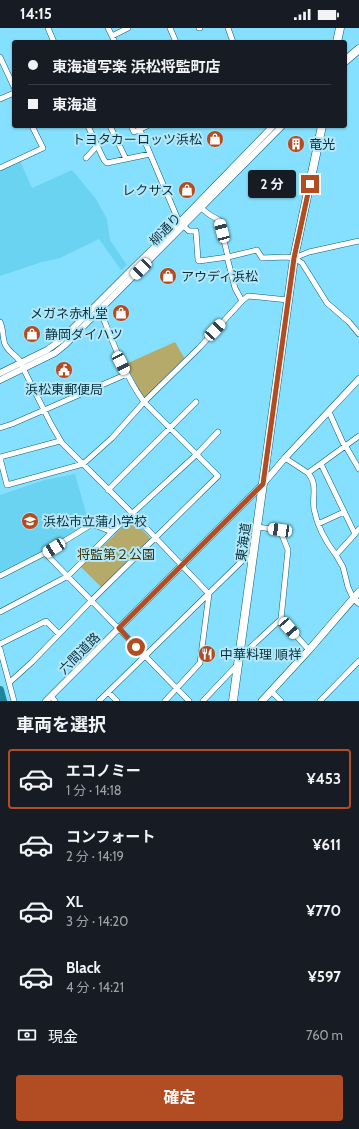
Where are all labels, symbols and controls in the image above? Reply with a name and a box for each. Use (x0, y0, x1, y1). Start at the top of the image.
text: 14:15 (20, 5, 52, 23)
text: 東海道写楽 浜松将監町店 (52, 58, 220, 76)
text: 東海道 (52, 96, 97, 114)
shop icon: トヨタカーロッツ浜松 (205, 129, 225, 149)
place label: トヨタカーロッツ浜松 (72, 131, 202, 147)
building icon: 竜光 (286, 134, 306, 154)
place label: 竜光 (309, 136, 335, 152)
callout: 2 分 (248, 170, 296, 198)
route end (301, 175, 319, 193)
text: 2 分 (261, 176, 283, 192)
shop icon: レクサス (177, 180, 197, 200)
place label: レクサス (122, 182, 174, 198)
street label: 柳通り (146, 209, 184, 249)
car (213, 218, 231, 244)
car (128, 256, 154, 282)
shop icon: アウディ浜松 (158, 266, 178, 286)
place label: アウディ浜松 (181, 268, 258, 284)
shop icon: メガネ赤札堂 (111, 303, 131, 323)
place label: メガネ赤札堂 (30, 305, 108, 321)
car (202, 317, 228, 343)
shop icon: 静岡ダイハツ (22, 324, 42, 344)
place label: 静岡ダイハツ (45, 326, 123, 342)
car (110, 350, 132, 376)
public building icon: 浜松東郵便局 (54, 360, 74, 380)
place label: 浜松東郵便局 (25, 381, 103, 397)
school or university icon: 浜松市立蒲小学校 (20, 511, 40, 531)
place label: 浜松市立蒲小学校 (43, 513, 147, 529)
street label: 東海道 (232, 522, 254, 562)
car (267, 522, 293, 538)
car (41, 537, 67, 559)
park label: 将監第２公園 (77, 546, 155, 562)
car (277, 615, 301, 641)
street label: 六間道路 (55, 629, 103, 677)
route start (127, 638, 145, 656)
restaurant icon: 中華料理 順祥 (197, 644, 217, 664)
place label: 中華料理 順祥 (220, 646, 301, 662)
text: 車両を選択 (16, 714, 106, 736)
icon: car (18, 761, 54, 797)
text: エコノミー (66, 762, 141, 780)
text: ¥453 (306, 770, 341, 788)
text: 1 分 · 14:18 (66, 782, 122, 798)
icon: car (18, 827, 54, 863)
text: コンフォート (66, 828, 156, 846)
text: ¥611 (312, 836, 341, 854)
text: 2 分 · 14:19 (66, 848, 124, 864)
icon: car (18, 893, 54, 929)
text: XL (66, 893, 83, 911)
text: ¥770 (306, 902, 341, 920)
text: 3 分 · 14:20 (66, 913, 128, 929)
icon: car (18, 959, 54, 995)
text: Black (66, 959, 101, 977)
text: ¥597 (308, 968, 341, 986)
text: 4 分 · 14:21 (66, 979, 124, 995)
icon: cash (16, 1024, 38, 1046)
text: 760 m (306, 1027, 343, 1043)
text: 現金 (48, 1028, 78, 1046)
button: 確定 (16, 1075, 343, 1121)

